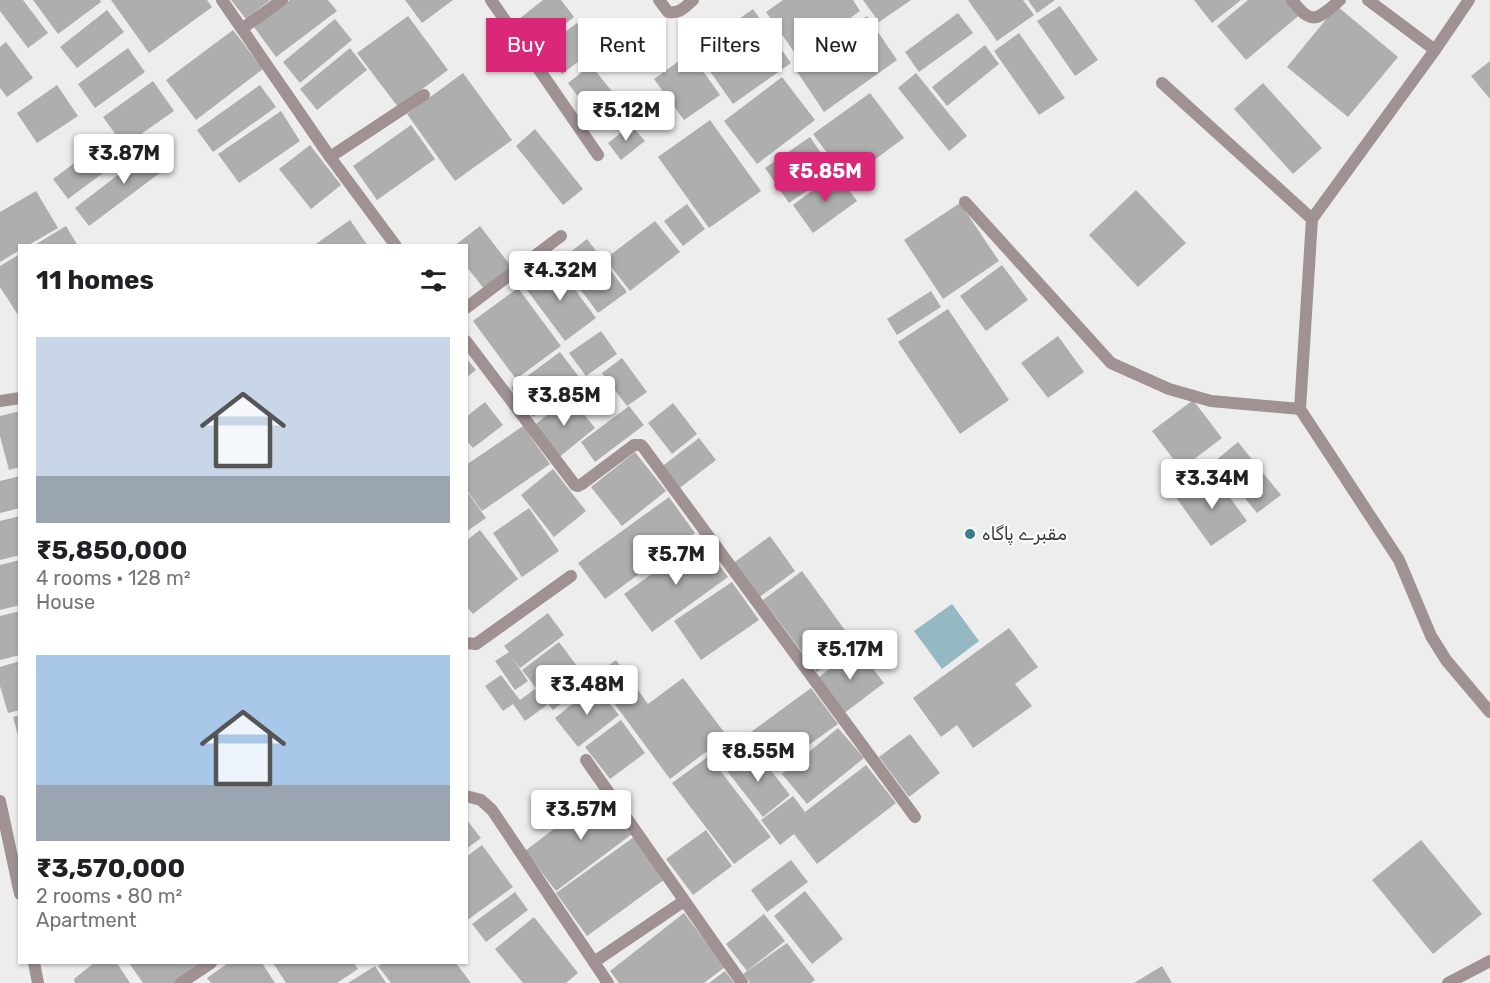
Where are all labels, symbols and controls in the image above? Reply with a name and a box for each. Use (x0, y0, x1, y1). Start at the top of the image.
chip: Buy (486, 18, 566, 72)
chip: Rent (578, 18, 666, 72)
chip: Filters (678, 18, 782, 72)
chip: New (794, 18, 878, 72)
pin: ₹5.12M (577, 91, 675, 142)
text: ₹5.12M (592, 98, 660, 122)
pin: ₹3.87M (75, 134, 173, 185)
text: ₹3.87M (88, 141, 160, 165)
pin: ₹5.85M (776, 152, 874, 203)
text: ₹5.85M (788, 159, 862, 183)
pin: ₹4.32M (511, 251, 609, 302)
text: ₹4.32M (523, 258, 597, 282)
icon: filters (417, 264, 450, 297)
text: 11 homes (36, 265, 154, 296)
icon: home (189, 376, 297, 484)
pin: ₹3.85M (515, 376, 613, 427)
text: ₹3.85M (527, 383, 601, 407)
pin: ₹3.34M (1163, 459, 1261, 510)
text: ₹3.34M (1175, 466, 1249, 490)
place label: مقبرے پاگاہ (982, 523, 1067, 546)
marker: مقبرے پاگاہ (963, 527, 977, 541)
text: ₹5,850,000 (36, 535, 187, 566)
pin: ₹5.7M (634, 535, 718, 586)
text: ₹5.7M (647, 542, 705, 566)
text: 4 rooms · 128 m² (36, 566, 191, 590)
text: House (36, 590, 95, 614)
pin: ₹5.17M (801, 630, 899, 681)
text: ₹5.17M (816, 637, 884, 661)
pin: ₹3.48M (538, 665, 636, 716)
text: ₹3.48M (550, 672, 624, 696)
icon: home (189, 694, 297, 802)
pin: ₹8.55M (709, 732, 807, 783)
text: ₹8.55M (721, 739, 795, 763)
pin: ₹3.57M (532, 790, 630, 841)
text: ₹3.57M (545, 797, 617, 821)
text: ₹3,570,000 (36, 853, 185, 884)
text: 2 rooms · 80 m² (36, 884, 182, 908)
text: Apartment (36, 908, 137, 932)

